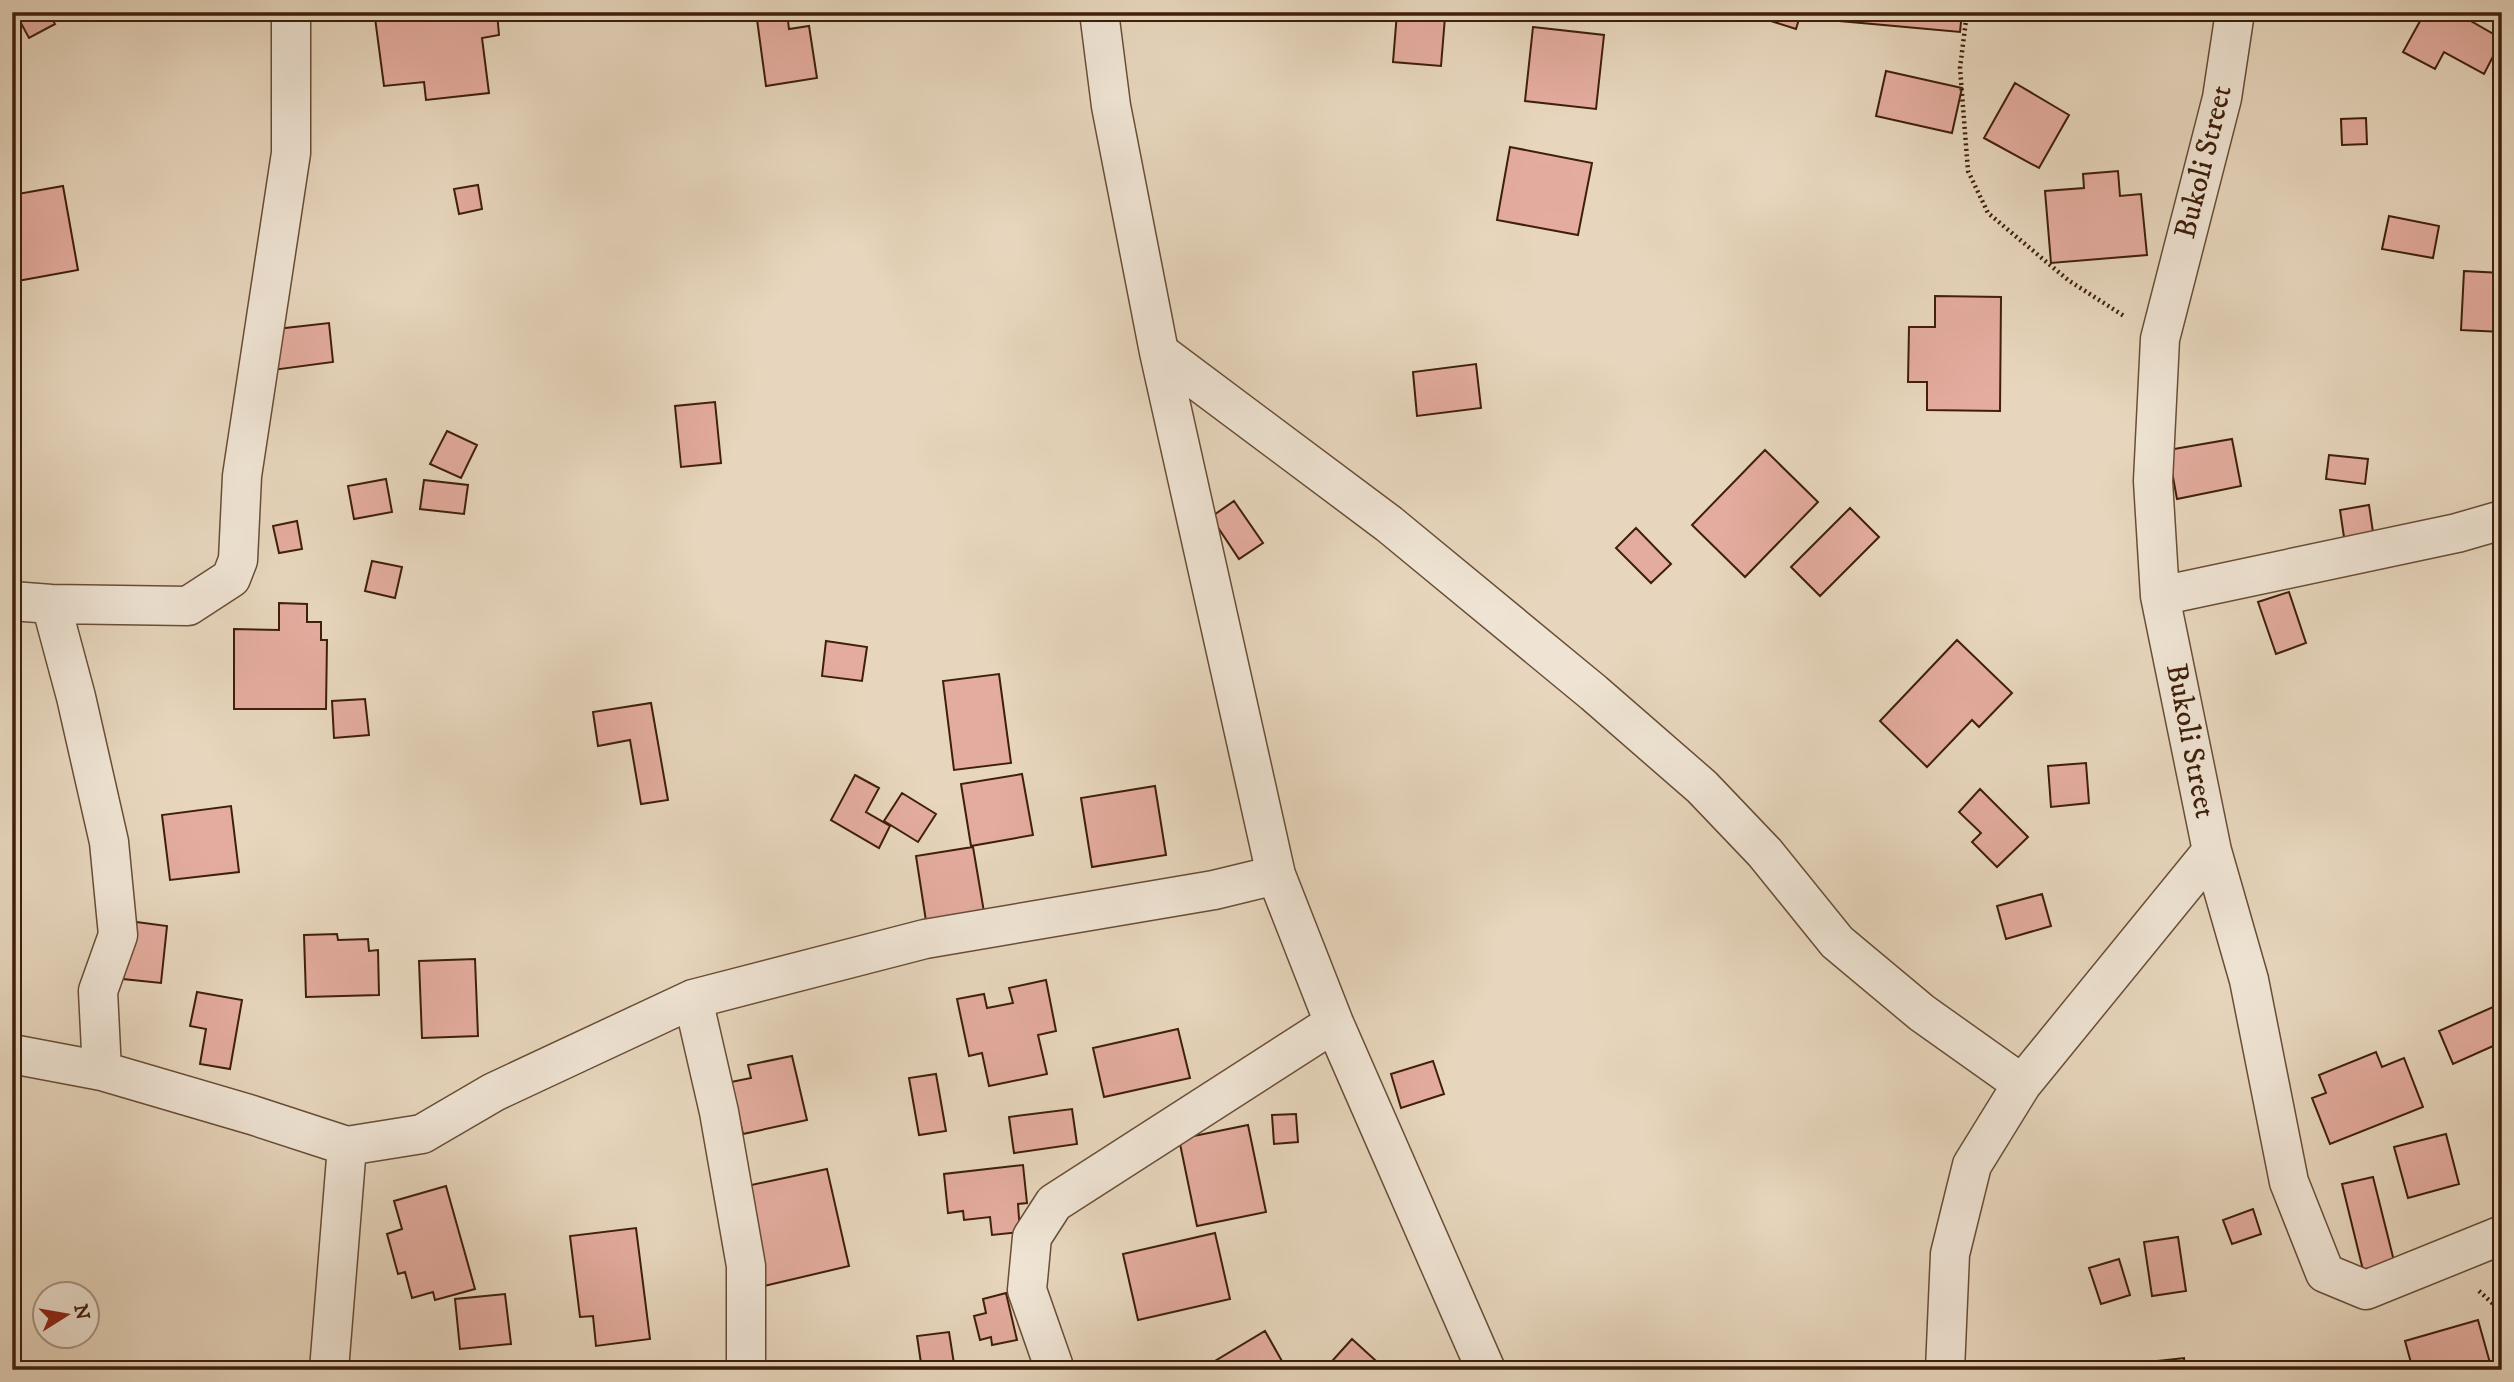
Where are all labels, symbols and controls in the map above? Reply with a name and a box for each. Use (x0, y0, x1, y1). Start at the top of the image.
street label: Bukoli Street (2167, 82, 2241, 242)
street label: Bukoli Street (2157, 661, 2223, 821)
north arrow (32, 1280, 102, 1350)
text: N (68, 1302, 94, 1322)

